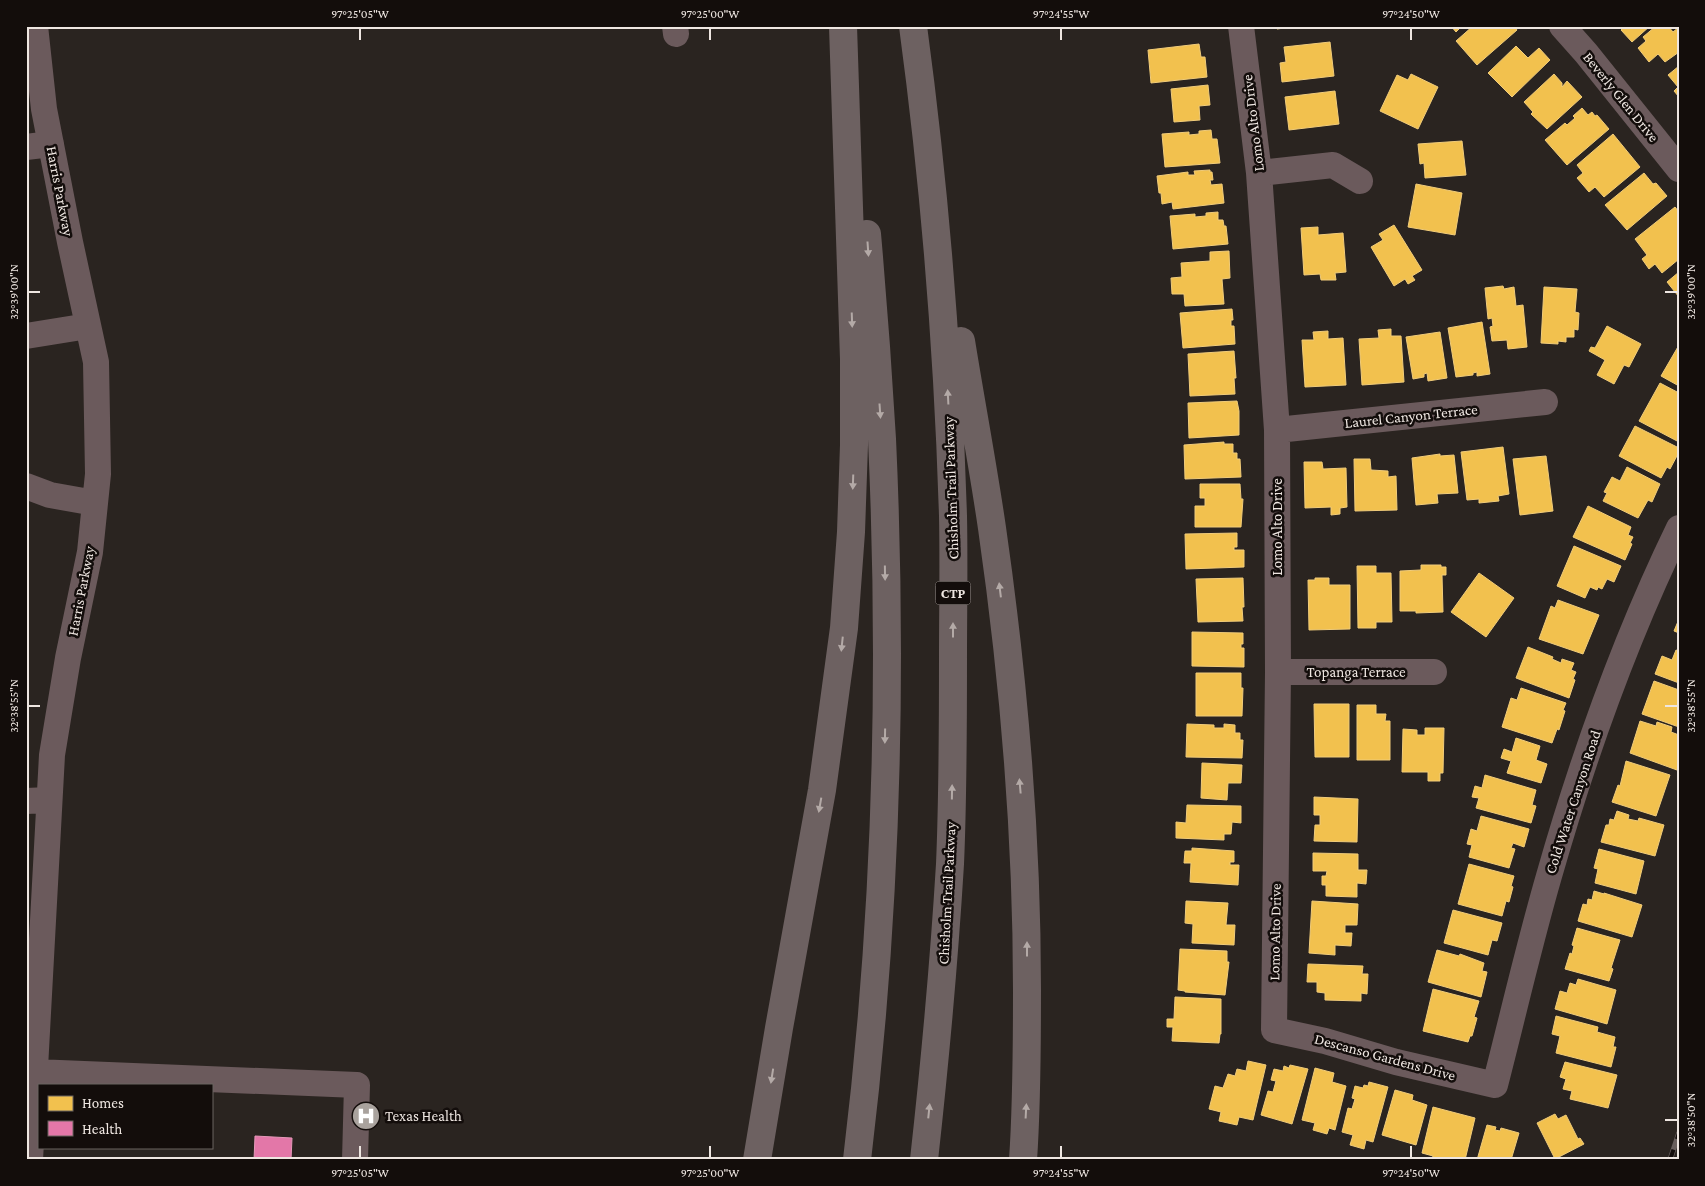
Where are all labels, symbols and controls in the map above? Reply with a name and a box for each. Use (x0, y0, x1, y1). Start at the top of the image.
text: 97°25'05"W (331, 7, 389, 21)
text: 97°25'00"W (681, 7, 739, 21)
text: 97°24'55"W (1033, 7, 1089, 21)
text: 97°24'50"W (1382, 7, 1440, 21)
street label: Beverly Glen Drive (1579, 49, 1662, 146)
street label: Lomo Alto Drive (1239, 73, 1267, 172)
street label: Harris Parkway (42, 145, 77, 238)
one-way arrow (865, 241, 873, 257)
text: 32°39'00"N (7, 264, 21, 320)
text: 32°39'00"N (1684, 264, 1698, 320)
one-way arrow (849, 312, 857, 328)
one-way arrow (944, 389, 952, 405)
street label: Laurel Canyon Terrace (1344, 401, 1479, 432)
one-way arrow (876, 403, 884, 419)
street label: Chisholm Trail Parkway (941, 416, 962, 560)
one-way arrow (848, 475, 856, 491)
street label: Lomo Alto Drive (1269, 478, 1285, 576)
street label: Harris Parkway (64, 545, 99, 637)
one-way arrow (881, 565, 889, 581)
road number: CTP (936, 582, 970, 604)
one-way arrow (996, 582, 1004, 598)
one-way arrow (949, 621, 957, 637)
one-way arrow (838, 637, 846, 653)
street label: Topanga Terrace (1306, 664, 1406, 681)
text: 32°38'55"N (7, 679, 21, 733)
text: 32°38'55"N (1684, 679, 1698, 733)
one-way arrow (881, 728, 889, 744)
street label: Cold Water Canyon Road (1542, 728, 1605, 876)
one-way arrow (1016, 778, 1024, 794)
one-way arrow (948, 784, 956, 800)
one-way arrow (815, 798, 823, 814)
street label: Chisholm Trail Parkway (935, 821, 960, 965)
street label: Lomo Alto Drive (1266, 883, 1284, 981)
one-way arrow (1023, 940, 1031, 956)
street label: Descanso Gardens Drive (1313, 1030, 1458, 1084)
one-way arrow (767, 1069, 775, 1085)
legend (38, 1084, 212, 1148)
text: 32°38'50"N (1684, 1093, 1698, 1147)
text: Homes (82, 1095, 124, 1111)
hospital icon: Texas Health (351, 1101, 381, 1131)
one-way arrow (925, 1103, 933, 1119)
one-way arrow (1023, 1103, 1031, 1119)
place label: Texas Health (385, 1108, 462, 1124)
text: Health (82, 1121, 122, 1137)
text: 97°25'05"W (331, 1166, 389, 1180)
text: 97°25'00"W (681, 1166, 739, 1180)
text: 97°24'55"W (1033, 1166, 1089, 1180)
text: 97°24'50"W (1382, 1166, 1440, 1180)

